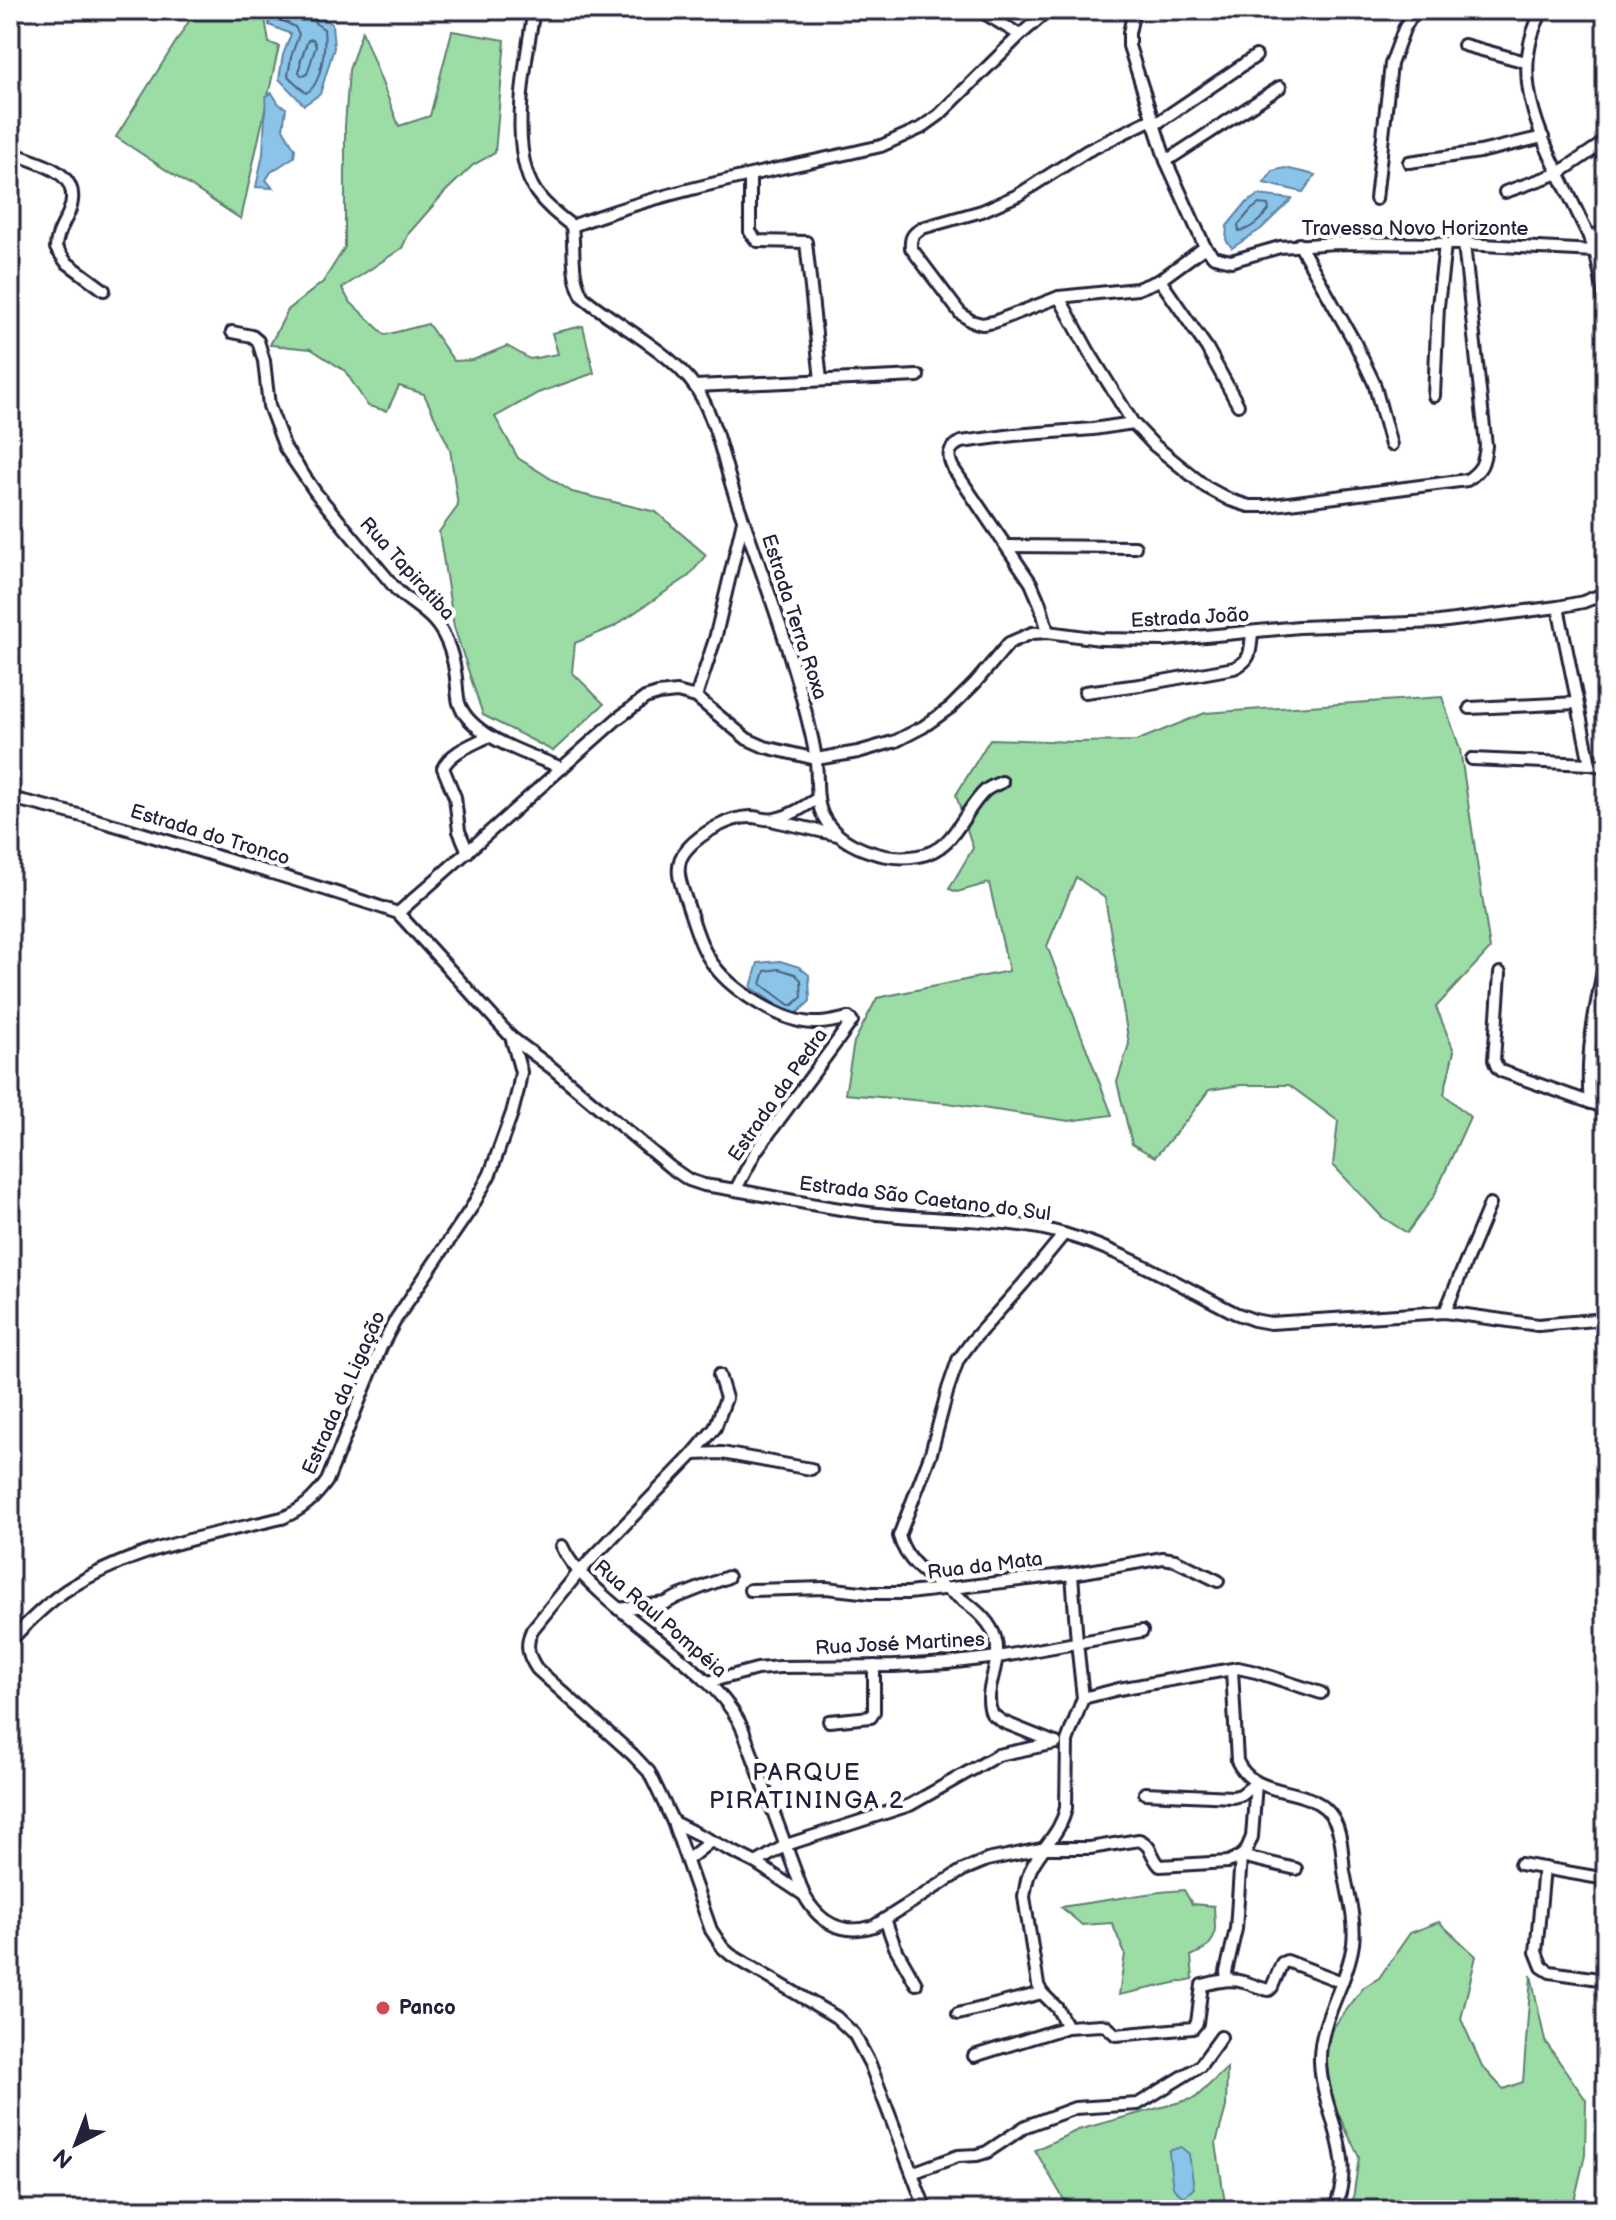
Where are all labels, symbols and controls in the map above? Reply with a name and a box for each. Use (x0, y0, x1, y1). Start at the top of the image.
street label: Travessa Novo Horizonte (1302, 217, 1528, 241)
street label: Rua Tapiratiba (354, 512, 460, 626)
street label: Estrada Terra Roxa (756, 531, 832, 703)
street label: Estrada João (1130, 603, 1250, 633)
street label: Estrada do Tronco (127, 799, 293, 871)
street label: Estrada da Pedra (723, 1024, 833, 1166)
street label: Estrada São Caetano do Sul (798, 1172, 1052, 1226)
street label: Estrada da Ligação (297, 1308, 391, 1478)
street label: Rua da Mata (926, 1547, 1044, 1585)
street label: Rua Raul Pompéia (589, 1555, 731, 1683)
street label: Rua José Martines (815, 1628, 985, 1660)
district label: PARQUE PIRATININGA 2 (709, 1758, 905, 1815)
place label: Panco (399, 1996, 456, 2020)
marker: Panco (374, 1999, 392, 2017)
north arrow (36, 2104, 116, 2184)
text: N (48, 2142, 79, 2173)

